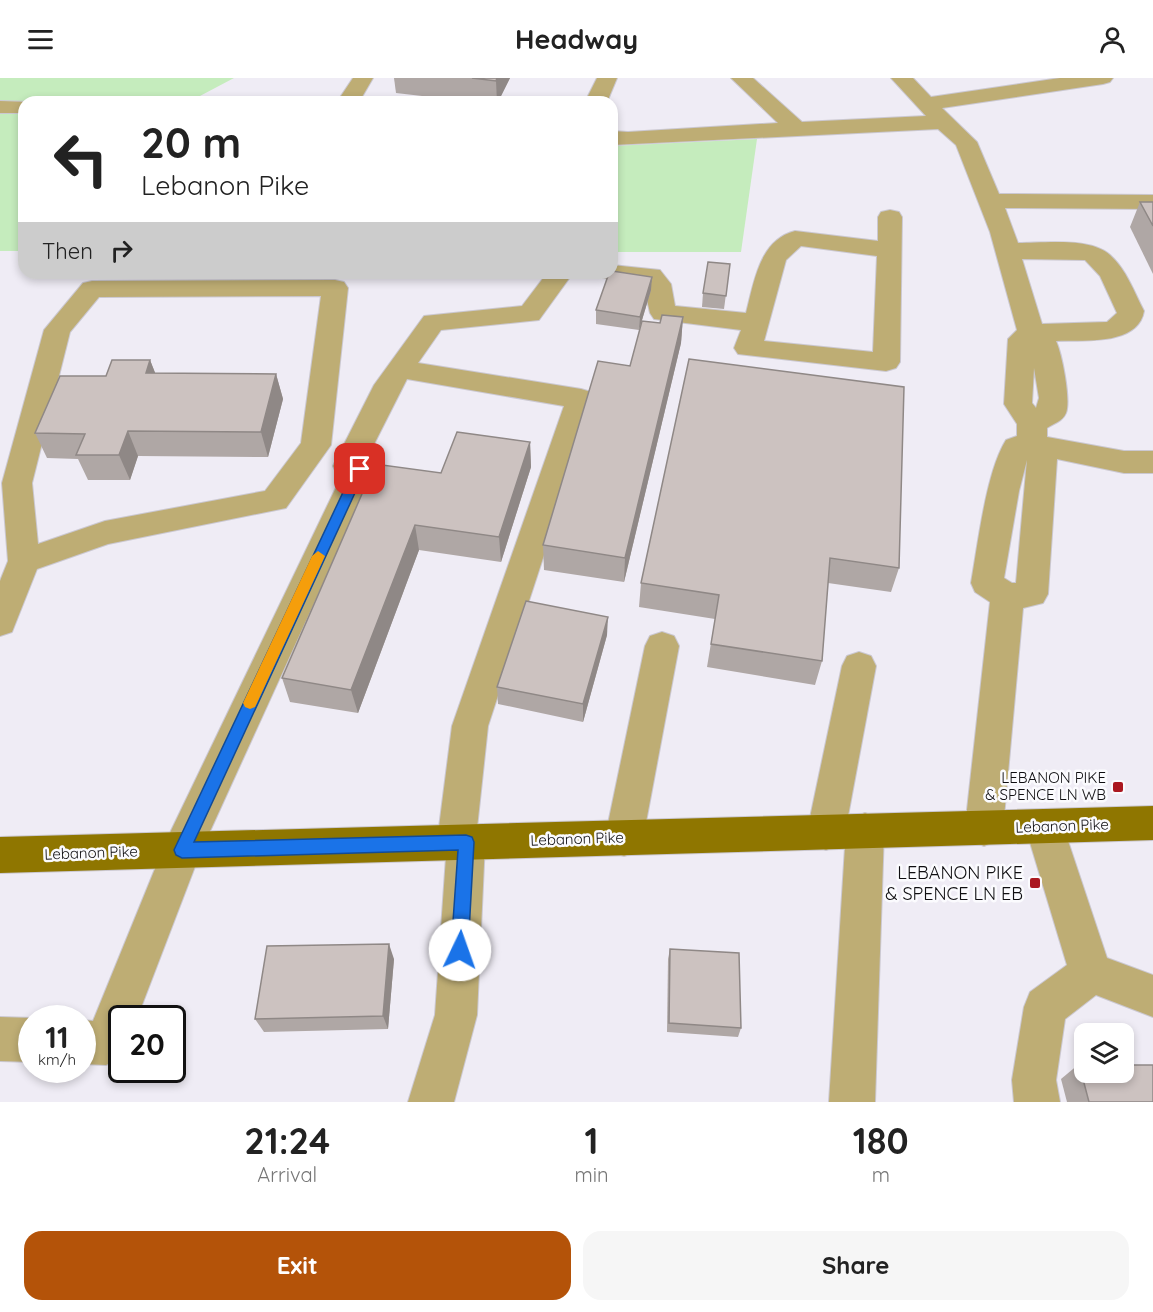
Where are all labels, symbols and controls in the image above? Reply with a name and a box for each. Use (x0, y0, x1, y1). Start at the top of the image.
text: Headway (515, 22, 638, 56)
icon: menu (24, 23, 57, 56)
icon: person (1096, 23, 1129, 56)
text: 20 m (141, 116, 241, 169)
icon: left (42, 120, 120, 198)
text: Lebanon Pike (141, 168, 309, 202)
icon: right (105, 234, 138, 267)
text: Then (42, 237, 93, 265)
pin (334, 443, 385, 494)
icon: arrive (343, 452, 376, 485)
place label: LEBANON PIKE & SPENCE LN WB (985, 768, 1106, 804)
marker: LEBANON PIKE & SPENCE LN WB (1111, 780, 1125, 794)
street label: Lebanon Pike (1015, 814, 1109, 837)
street label: Lebanon Pike (530, 827, 624, 850)
street label: Lebanon Pike (44, 841, 138, 864)
place label: LEBANON PIKE & SPENCE LN EB (885, 861, 1023, 905)
marker: LEBANON PIKE & SPENCE LN EB (1028, 876, 1042, 890)
position arrow (428, 918, 492, 982)
speed limit sign: 20 (108, 1005, 186, 1083)
text: 11 (45, 1018, 69, 1056)
map controls (1074, 1023, 1134, 1083)
button: layers (1074, 1023, 1134, 1083)
text: km/h (38, 1050, 76, 1069)
text: 21:24 (244, 1118, 330, 1163)
text: 1 (585, 1118, 599, 1163)
text: 180 (853, 1118, 909, 1163)
text: Arrival (257, 1162, 317, 1187)
text: min (575, 1162, 609, 1187)
text: m (872, 1162, 890, 1187)
button: Exit (24, 1231, 571, 1300)
button: Share (583, 1231, 1129, 1300)

